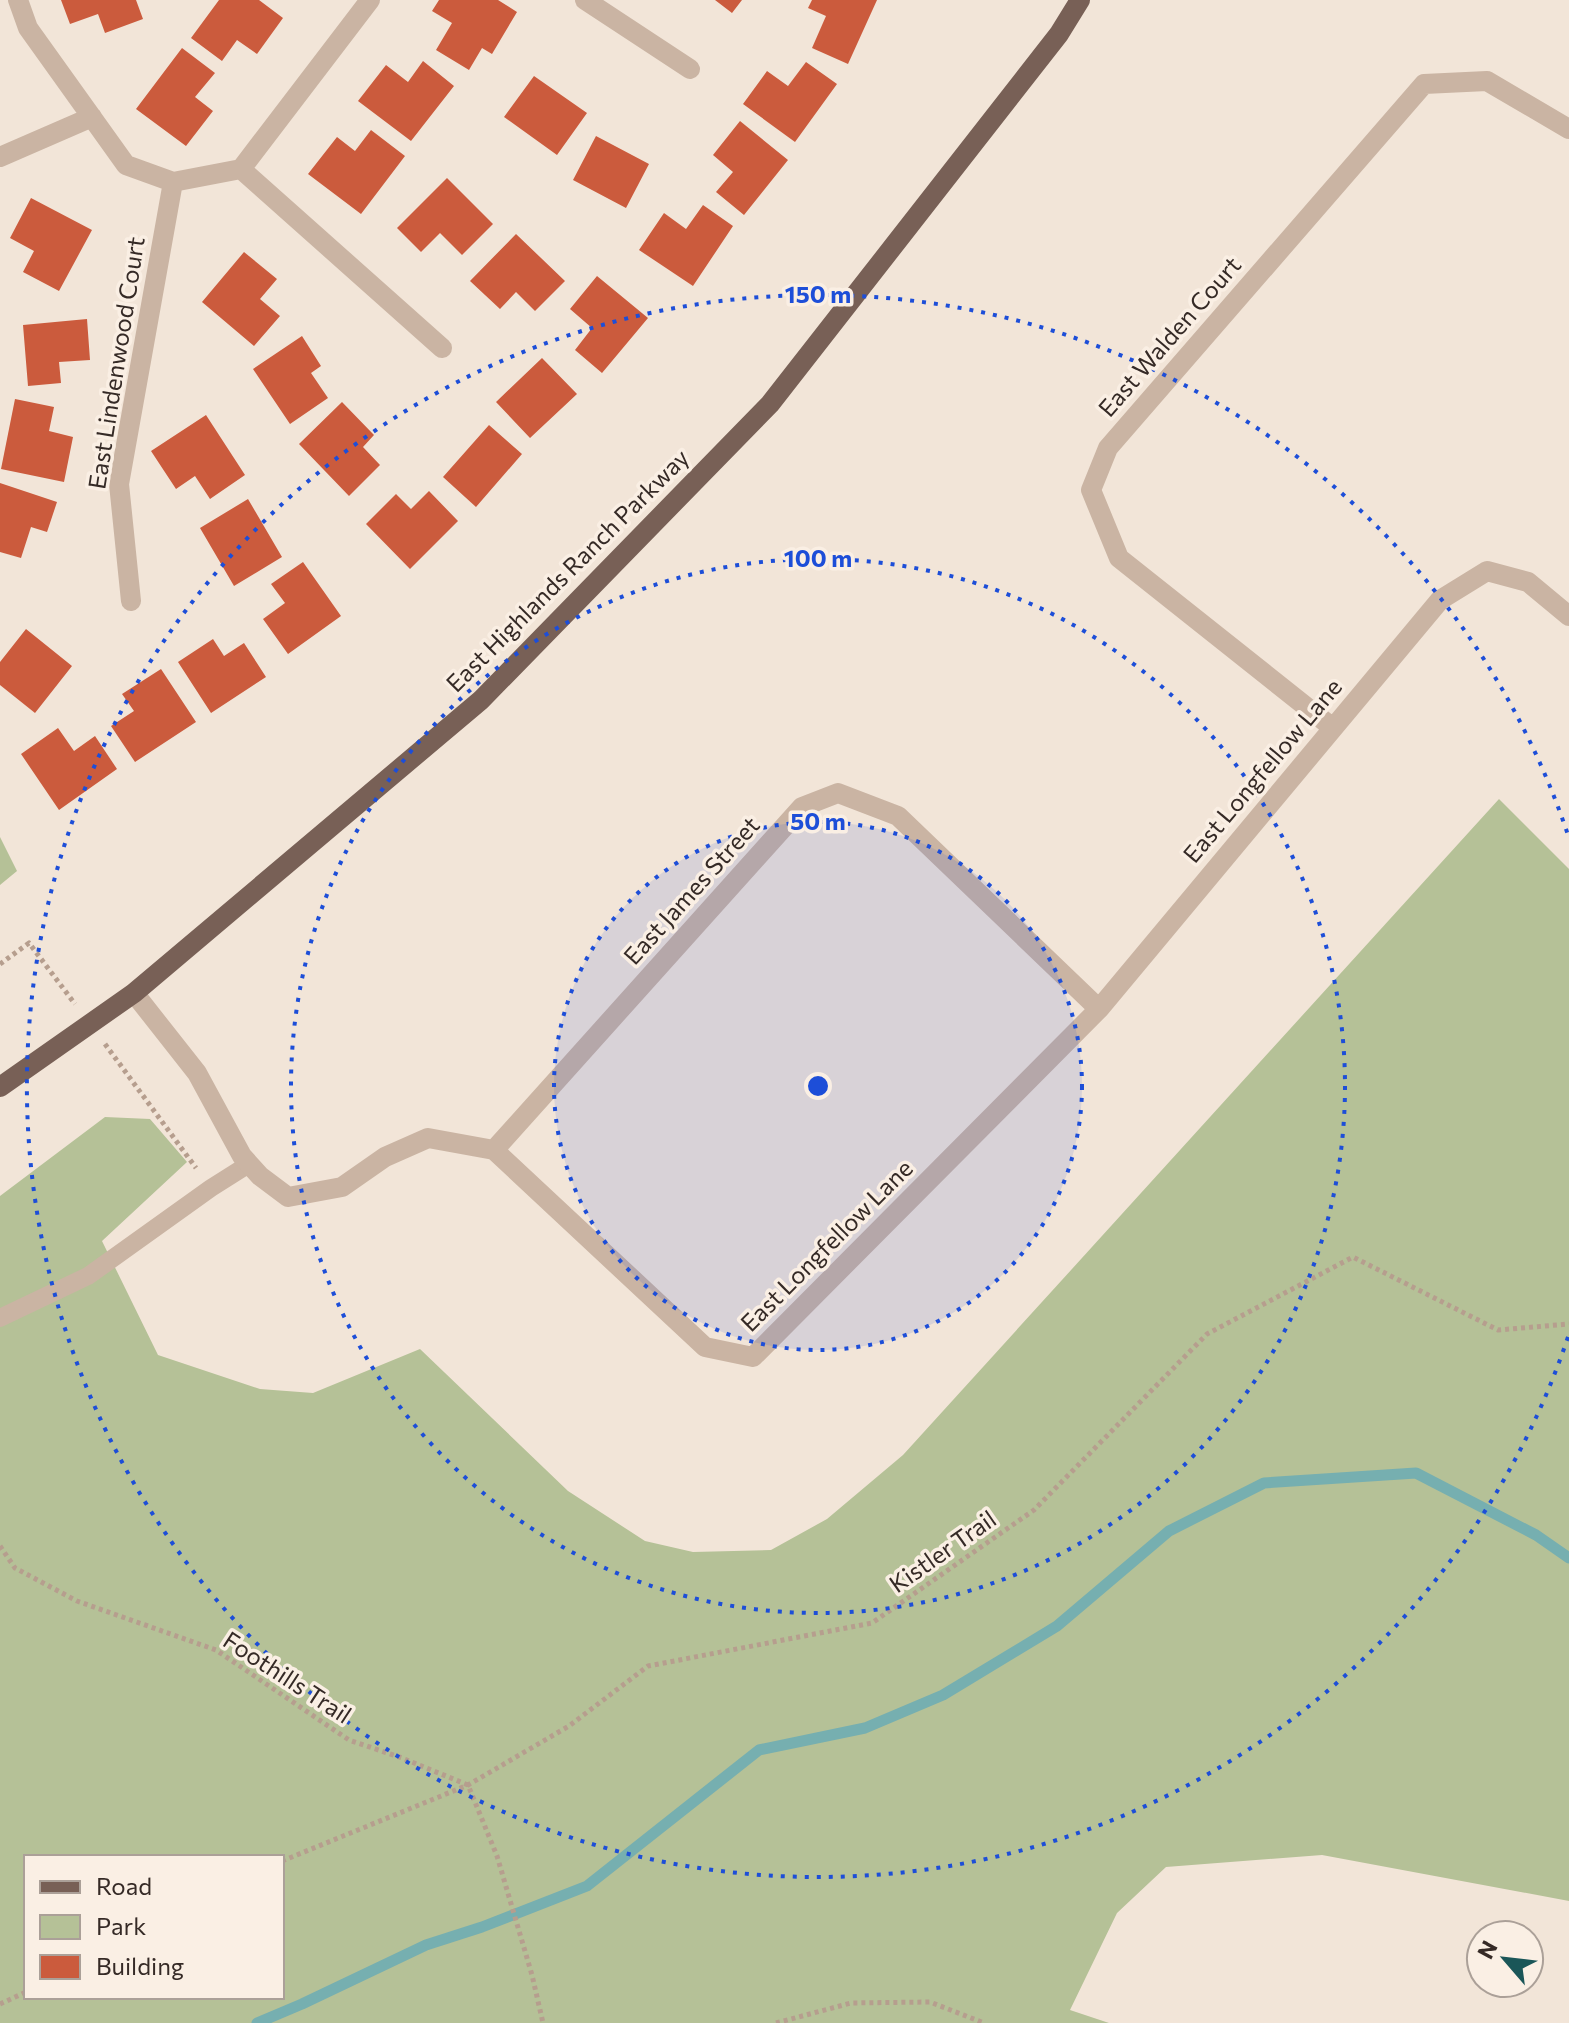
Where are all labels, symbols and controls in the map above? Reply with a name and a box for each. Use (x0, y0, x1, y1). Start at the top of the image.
street label: East Lindenwood Court (81, 234, 150, 491)
street label: East Walden Court (1092, 250, 1246, 422)
text: 150 m (785, 279, 851, 308)
street label: East Highlands Ranch Parkway (440, 443, 694, 697)
text: 100 m (784, 543, 852, 572)
street label: East Longfellow Lane (1176, 672, 1347, 868)
text: 50 m (790, 806, 846, 835)
street label: East James Street (617, 810, 765, 970)
centre of rings (804, 1072, 832, 1100)
street label: East Longfellow Lane (734, 1153, 918, 1337)
street label: Kistler Trail (883, 1503, 1001, 1598)
street label: Foothills Trail (218, 1625, 357, 1729)
legend (24, 1855, 284, 1999)
text: Road (96, 1871, 152, 1900)
text: Park (96, 1911, 146, 1940)
north arrow (1465, 1919, 1545, 1999)
text: N (1471, 1936, 1503, 1963)
text: Building (96, 1951, 184, 1980)

